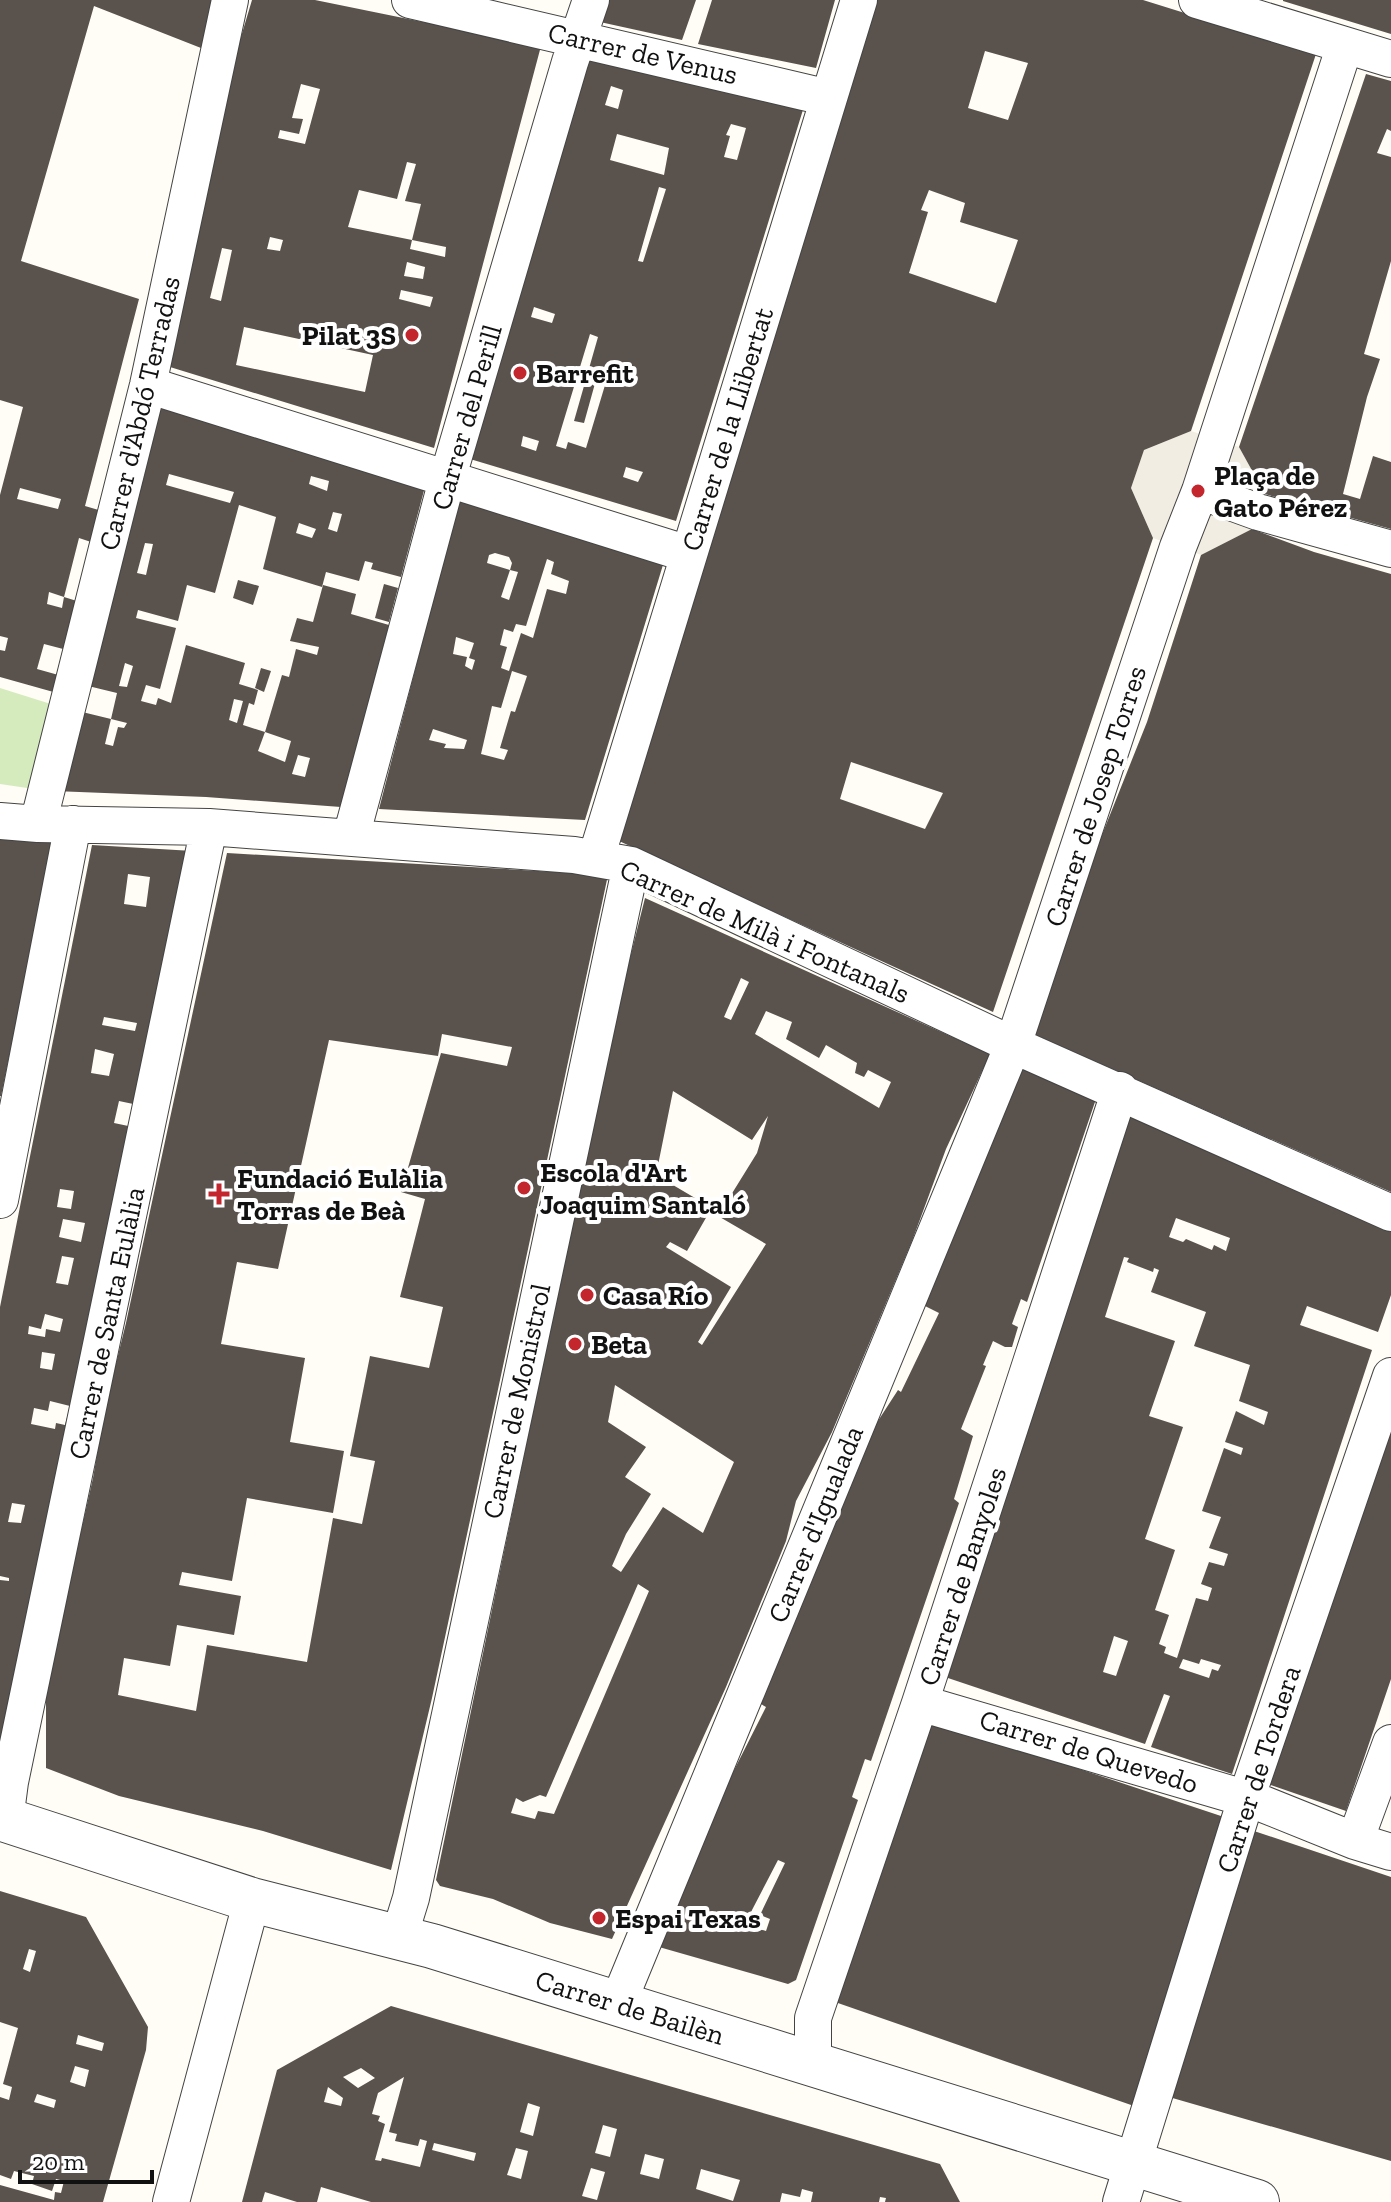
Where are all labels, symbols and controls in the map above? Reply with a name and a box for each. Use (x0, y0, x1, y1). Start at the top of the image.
street label: Carrer de Venus (545, 16, 741, 91)
street label: Carrer d'Abdó Terradas (92, 273, 187, 553)
street label: Carrer de la Llibertat (675, 303, 780, 555)
place label: Pilat 3S (302, 319, 396, 352)
street label: Carrer del Perill (424, 321, 509, 514)
marker: Pilat 3S (403, 326, 421, 344)
place label: Barrefit (536, 357, 635, 390)
marker: Barrefit (511, 364, 529, 382)
place label: Plaça de Gato Pérez (1214, 459, 1347, 524)
marker: Plaça de Gato Pérez (1189, 482, 1207, 500)
street label: Carrer de Josep Torres (1038, 662, 1153, 931)
street label: Carrer de Milà i Fontanals (615, 853, 915, 1010)
place label: Escola d'Art Joaquim Santaló (540, 1156, 746, 1221)
place label: Fundació Eulàlia Torras de Beà (237, 1162, 443, 1227)
marker: Escola d'Art Joaquim Santaló (515, 1179, 533, 1197)
street label: Carrer de Santa Eulàlia (61, 1183, 152, 1462)
marker: Fundació Eulàlia Torras de Beà (208, 1183, 230, 1205)
place label: Casa Río (603, 1279, 709, 1312)
street label: Carrer de Monistrol (475, 1281, 558, 1522)
marker: Casa Río (578, 1286, 596, 1304)
place label: Beta (591, 1328, 647, 1361)
marker: Beta (566, 1335, 584, 1353)
street label: Carrer d'Igualada (761, 1421, 870, 1627)
street label: Carrer de Banyoles (912, 1463, 1013, 1690)
street label: Carrer de Tordera (1209, 1661, 1308, 1877)
street label: Carrer de Quevedo (976, 1703, 1202, 1800)
place label: Espai Texas (615, 1902, 761, 1935)
marker: Espai Texas (590, 1909, 608, 1927)
street label: Carrer de Bailèn (531, 1963, 728, 2052)
scale bar (20, 2134, 152, 2184)
text: 20 m (32, 2147, 85, 2176)

